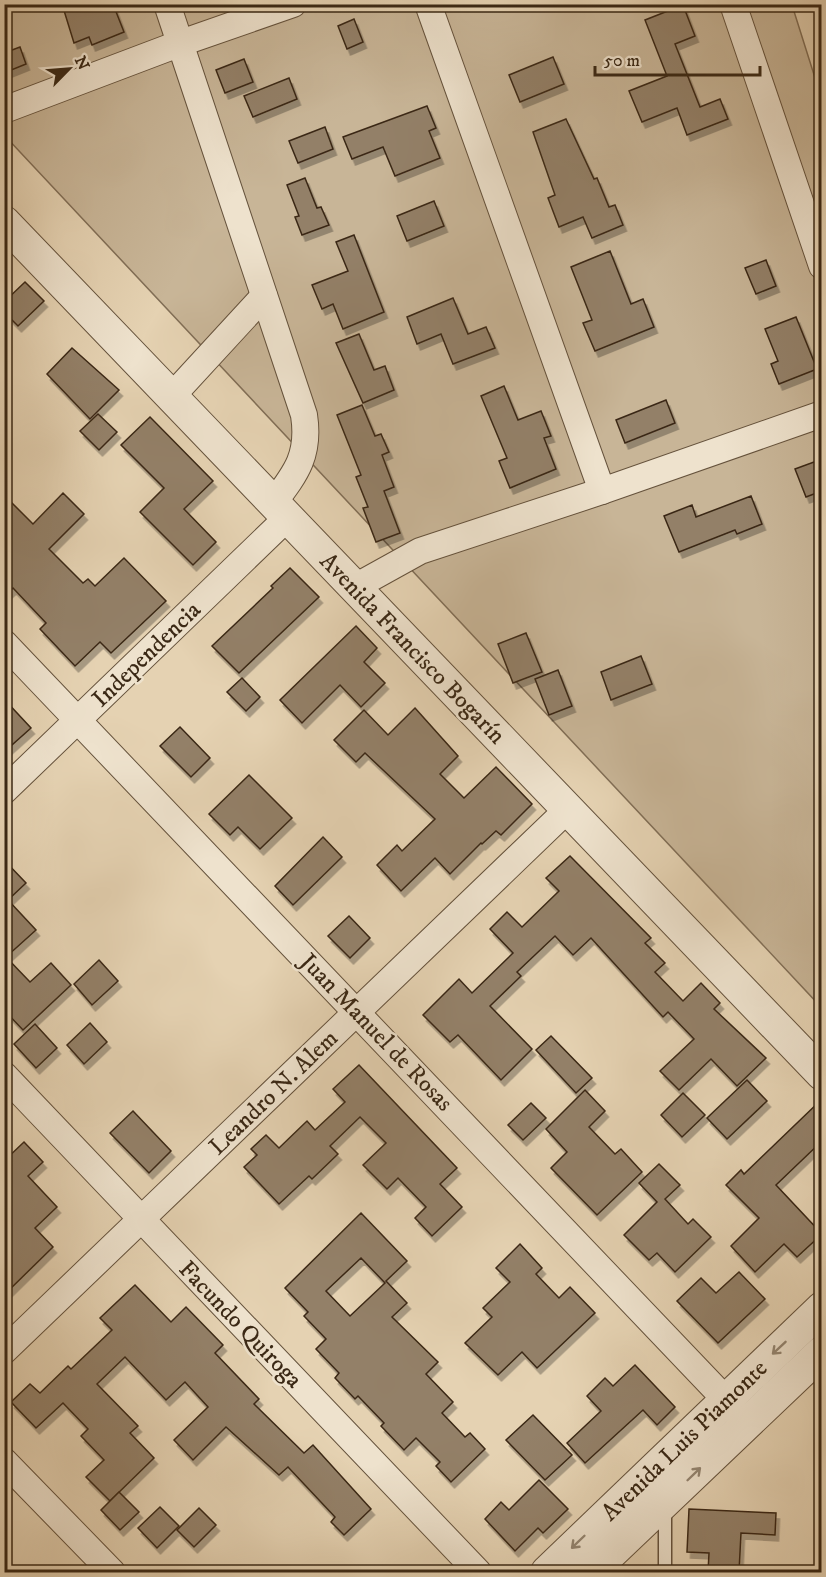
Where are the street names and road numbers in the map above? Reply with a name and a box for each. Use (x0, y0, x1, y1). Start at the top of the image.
street label: Avenida Francisco Bogarín (313, 547, 512, 751)
street label: Independencia (86, 595, 208, 714)
street label: Juan Manuel de Rosas (292, 946, 459, 1118)
street label: Leandro N. Alem (203, 1024, 345, 1162)
street label: Facundo Quiroga (172, 1255, 309, 1395)
street label: Avenida Luis Piamonte (595, 1354, 774, 1528)

